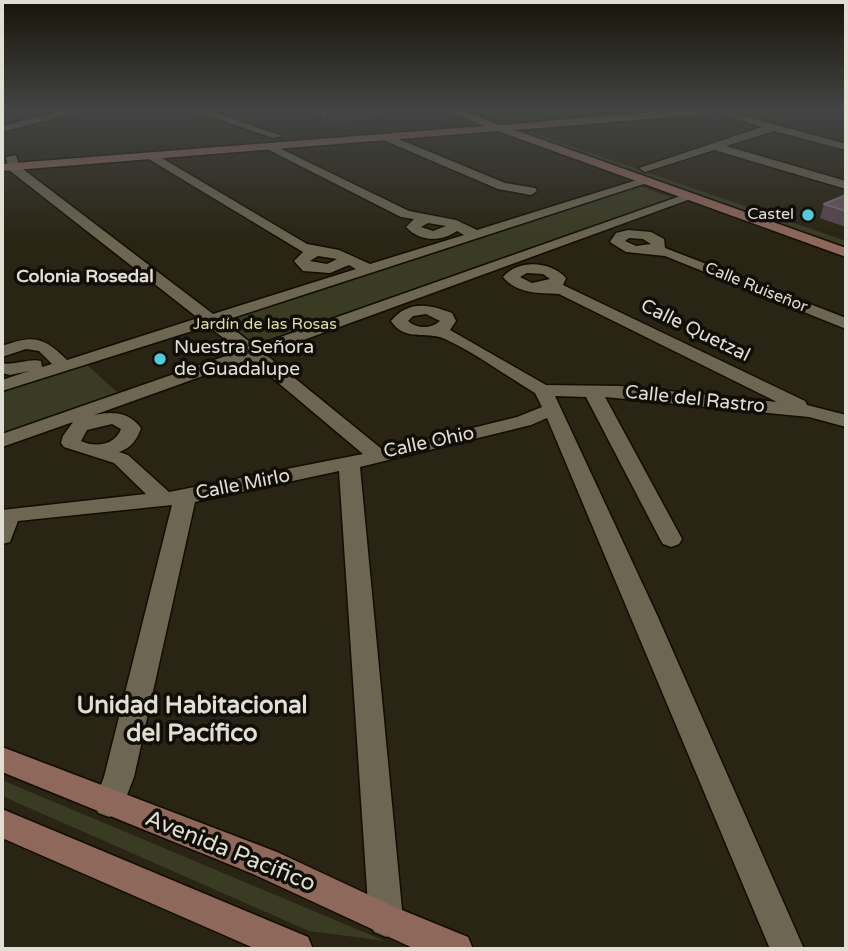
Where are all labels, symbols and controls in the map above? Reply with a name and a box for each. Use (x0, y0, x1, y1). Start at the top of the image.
place label: Castel (747, 205, 794, 225)
marker: Castel (800, 207, 816, 223)
street label: Calle Ruiseñor (702, 259, 810, 317)
district label: Colonia Rosedal (16, 266, 154, 288)
street label: Calle Quetzal (637, 295, 753, 367)
park label: Jardín de las Rosas (193, 315, 337, 335)
place label: Nuestra Señora de Guadalupe (174, 337, 314, 381)
marker: Nuestra Señora de Guadalupe (152, 351, 168, 367)
street label: Calle del Rastro (624, 381, 766, 419)
street label: Calle Ohio (382, 422, 476, 464)
street label: Calle Mirlo (194, 465, 292, 505)
district label: Unidad Habitacional del Pacífico (76, 693, 308, 749)
street label: Avenida Pacífico (141, 805, 319, 899)

